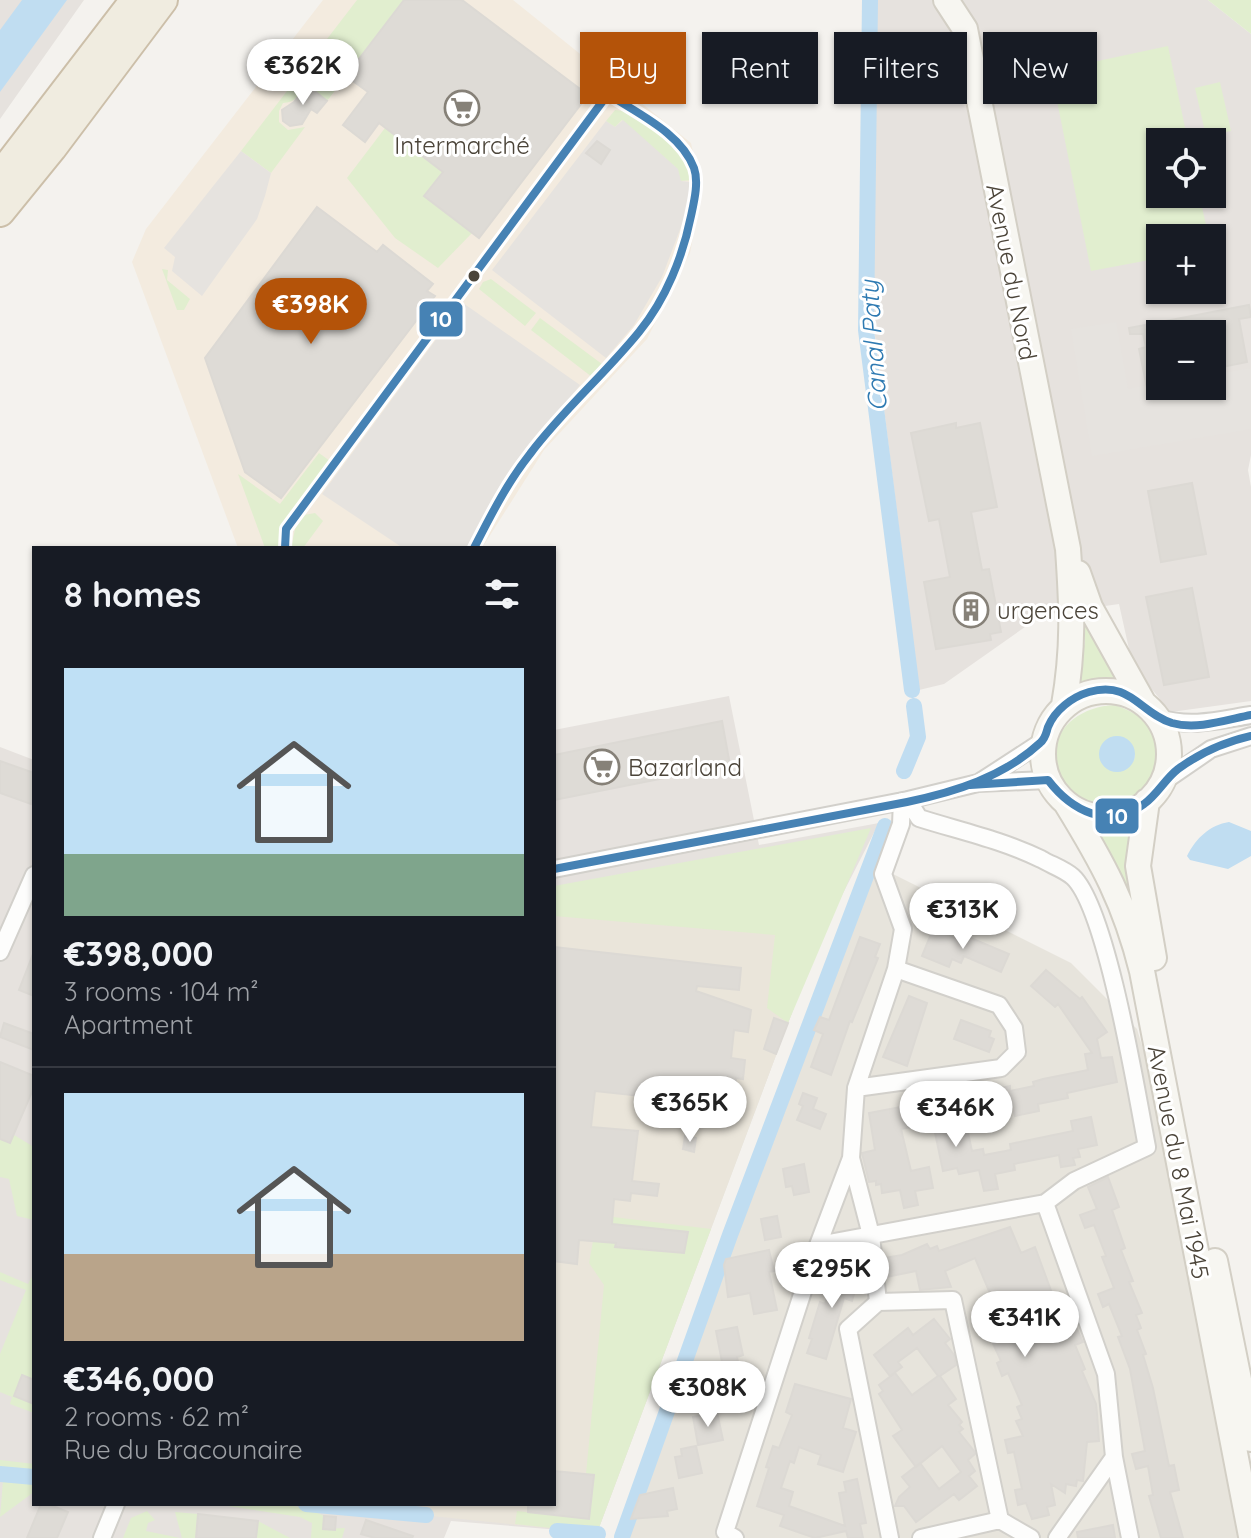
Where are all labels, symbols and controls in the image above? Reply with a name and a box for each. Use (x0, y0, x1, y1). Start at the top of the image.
chip: Buy (580, 32, 686, 104)
chip: Rent (702, 32, 818, 104)
chip: Filters (834, 32, 967, 104)
chip: New (983, 32, 1097, 104)
pin: €362K (247, 39, 359, 107)
text: €362K (265, 48, 341, 81)
supermarket icon: Intermarché (443, 89, 481, 127)
map controls (1146, 128, 1226, 400)
button: locate (1146, 128, 1226, 208)
place label: Intermarché (394, 130, 530, 160)
street label: Avenue du Nord (980, 181, 1044, 363)
button: + (1146, 224, 1226, 304)
unlabelled marker (466, 268, 482, 284)
pin: €398K (255, 278, 367, 346)
water label: Canal Paty (852, 278, 894, 413)
text: €398K (273, 287, 349, 320)
line badge: 10 (418, 300, 464, 338)
text: 10 (430, 305, 452, 333)
button: − (1146, 320, 1226, 400)
icon: filters (480, 572, 524, 616)
text: 8 homes (64, 573, 201, 616)
building icon: urgences (952, 591, 990, 629)
place label: urgences (997, 595, 1099, 625)
icon: home (222, 720, 366, 864)
supermarket icon: Bazarland (583, 748, 621, 786)
place label: Bazarland (628, 752, 742, 782)
line badge: 10 (1094, 797, 1140, 835)
text: 10 (1106, 802, 1128, 830)
pin: €313K (907, 883, 1019, 951)
text: €313K (927, 892, 999, 925)
text: €398,000 (64, 932, 214, 975)
text: 3 rooms · 104 m² (64, 975, 259, 1008)
text: Apartment (64, 1008, 193, 1041)
street label: Avenue du 8 Mai 1945 (1142, 1043, 1216, 1281)
pin: €365K (634, 1076, 746, 1144)
pin: €346K (900, 1081, 1012, 1149)
text: €365K (652, 1085, 728, 1118)
text: €346K (918, 1090, 994, 1123)
icon: home (222, 1145, 366, 1289)
pin: €295K (776, 1242, 888, 1310)
text: €295K (793, 1251, 871, 1284)
pin: €341K (969, 1291, 1081, 1359)
text: €341K (989, 1300, 1061, 1333)
text: €346,000 (64, 1357, 214, 1400)
pin: €308K (652, 1361, 764, 1429)
text: €308K (669, 1370, 747, 1403)
text: 2 rooms · 62 m² (64, 1400, 249, 1433)
text: Rue du Bracounaire (64, 1433, 303, 1466)

